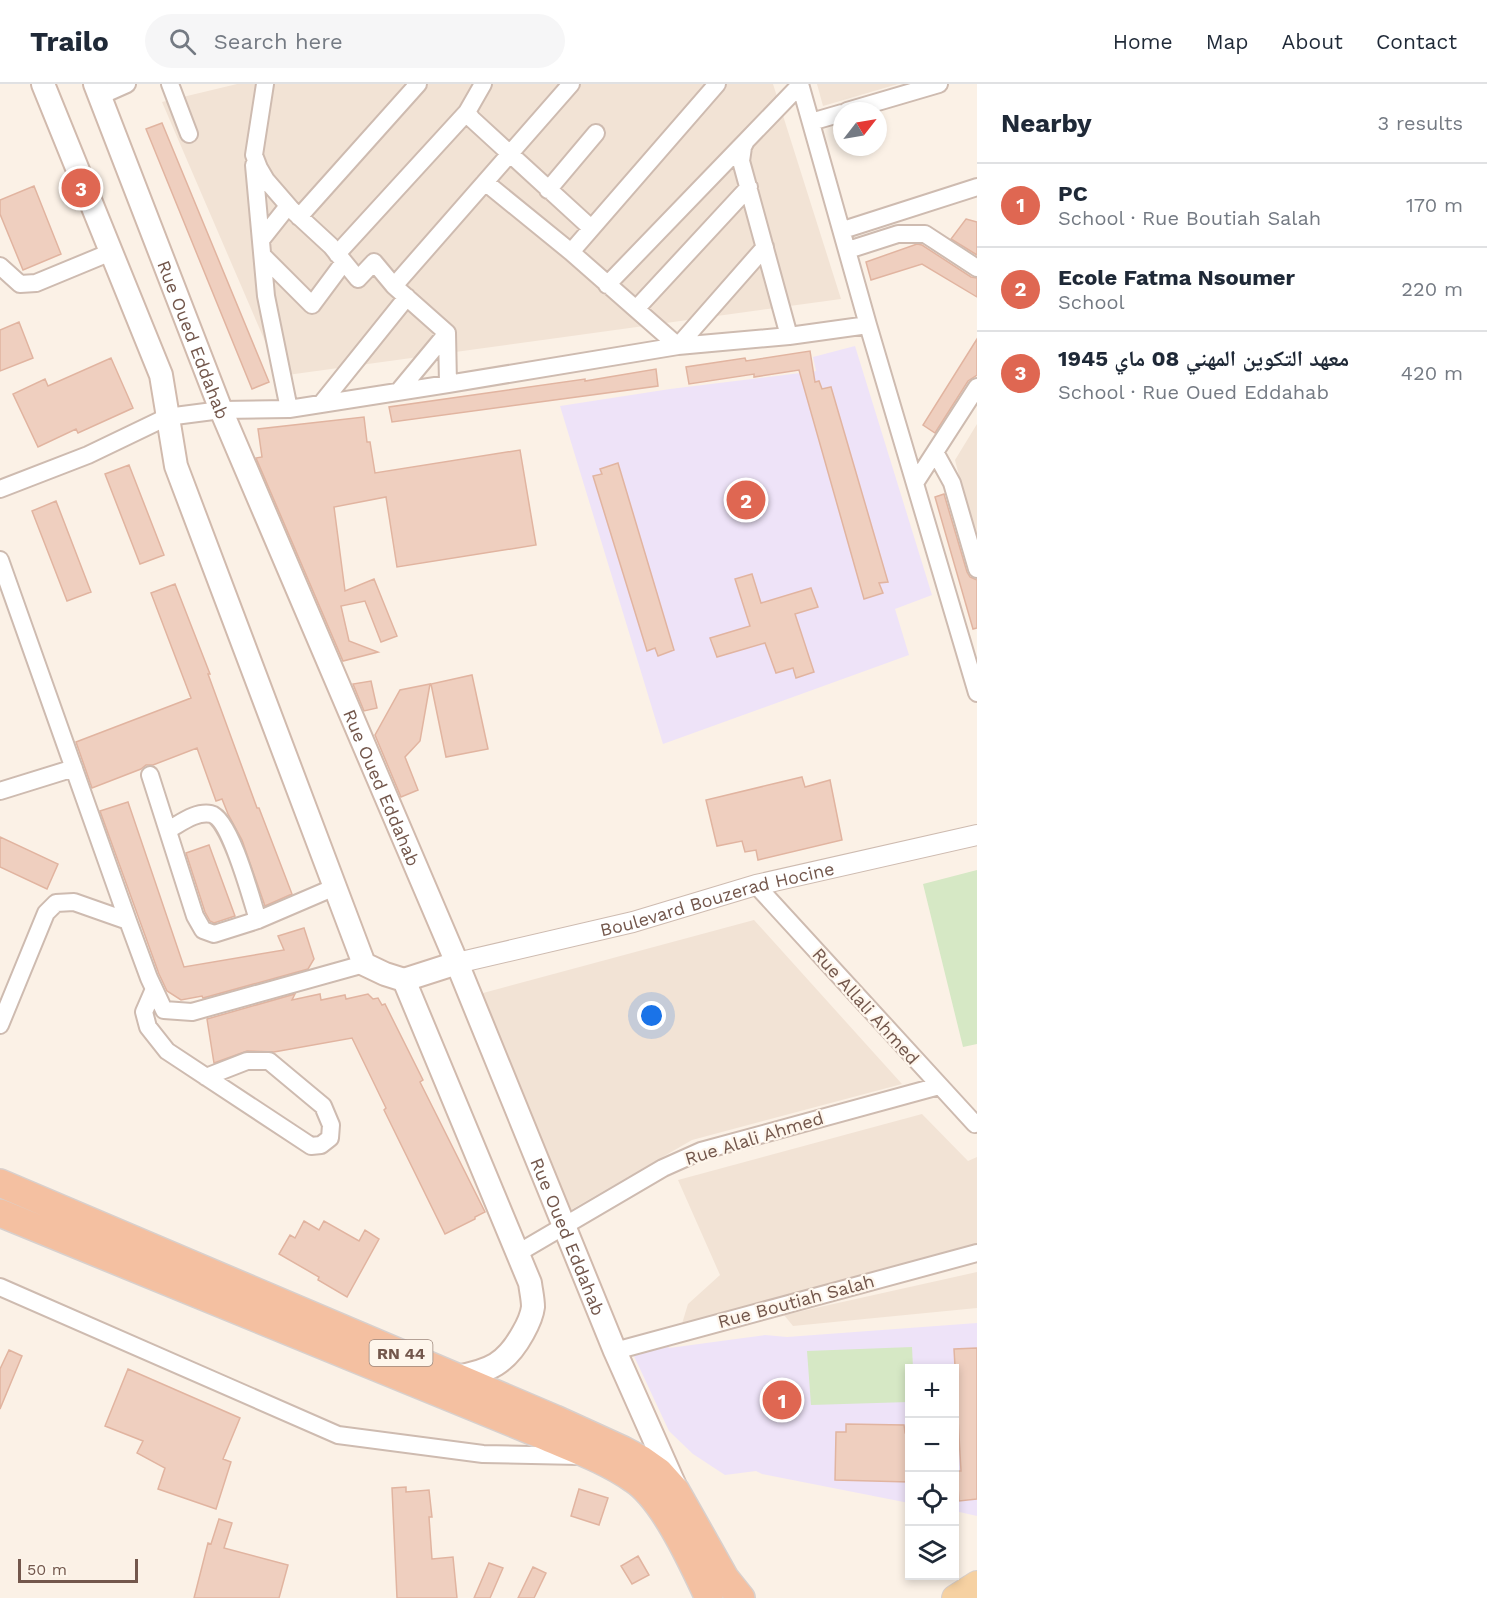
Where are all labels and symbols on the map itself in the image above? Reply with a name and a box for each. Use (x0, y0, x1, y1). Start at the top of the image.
north arrow (833, 102, 887, 156)
pin: 3 (62, 166, 100, 210)
street label: Rue Oued Eddahab (154, 257, 234, 422)
pin: 2 (726, 478, 766, 522)
street label: Rue Oued Eddahab (339, 706, 425, 869)
street label: Boulevard Bouzerad Hocine (598, 857, 836, 940)
street label: Rue Allali Ahmed (808, 943, 924, 1069)
your location (637, 1001, 666, 1030)
street label: Rue Alali Ahmed (682, 1107, 826, 1169)
street label: Rue Oued Eddahab (527, 1154, 610, 1318)
street label: Rue Boutiah Salah (715, 1270, 877, 1332)
road number: RN 44 (370, 1340, 432, 1366)
pin: 1 (762, 1378, 802, 1422)
scale bar (18, 1556, 138, 1584)

